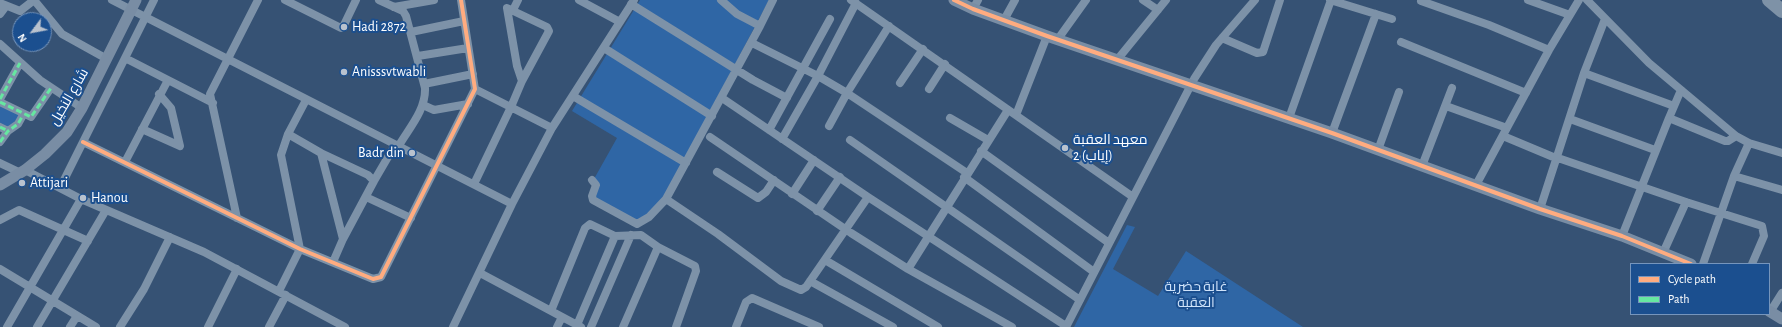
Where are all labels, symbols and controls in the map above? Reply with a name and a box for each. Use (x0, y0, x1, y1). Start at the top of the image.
north arrow (12, 12, 52, 52)
place label: Hadi 2872 (352, 19, 406, 35)
marker: Hadi 2872 (339, 22, 349, 32)
text: N (16, 32, 29, 44)
place label: Anisssvtwabli (352, 64, 426, 80)
street label: شارع النخيل (46, 65, 92, 129)
marker: Anisssvtwabli (339, 67, 349, 77)
place label: معهد العقبة 2 (إياب) (1073, 132, 1148, 164)
marker: معهد العقبة 2 (إياب) (1060, 143, 1070, 153)
place label: Badr din (358, 145, 404, 161)
marker: Badr din (407, 148, 417, 158)
place label: Attijari (30, 175, 68, 191)
marker: Attijari (17, 178, 27, 188)
place label: Hanou (91, 190, 128, 206)
marker: Hanou (78, 193, 88, 203)
legend (1630, 263, 1770, 315)
text: Cycle path (1668, 273, 1716, 285)
park label: غابة حضرية العقبة (1165, 279, 1227, 312)
text: Path (1668, 293, 1690, 305)

